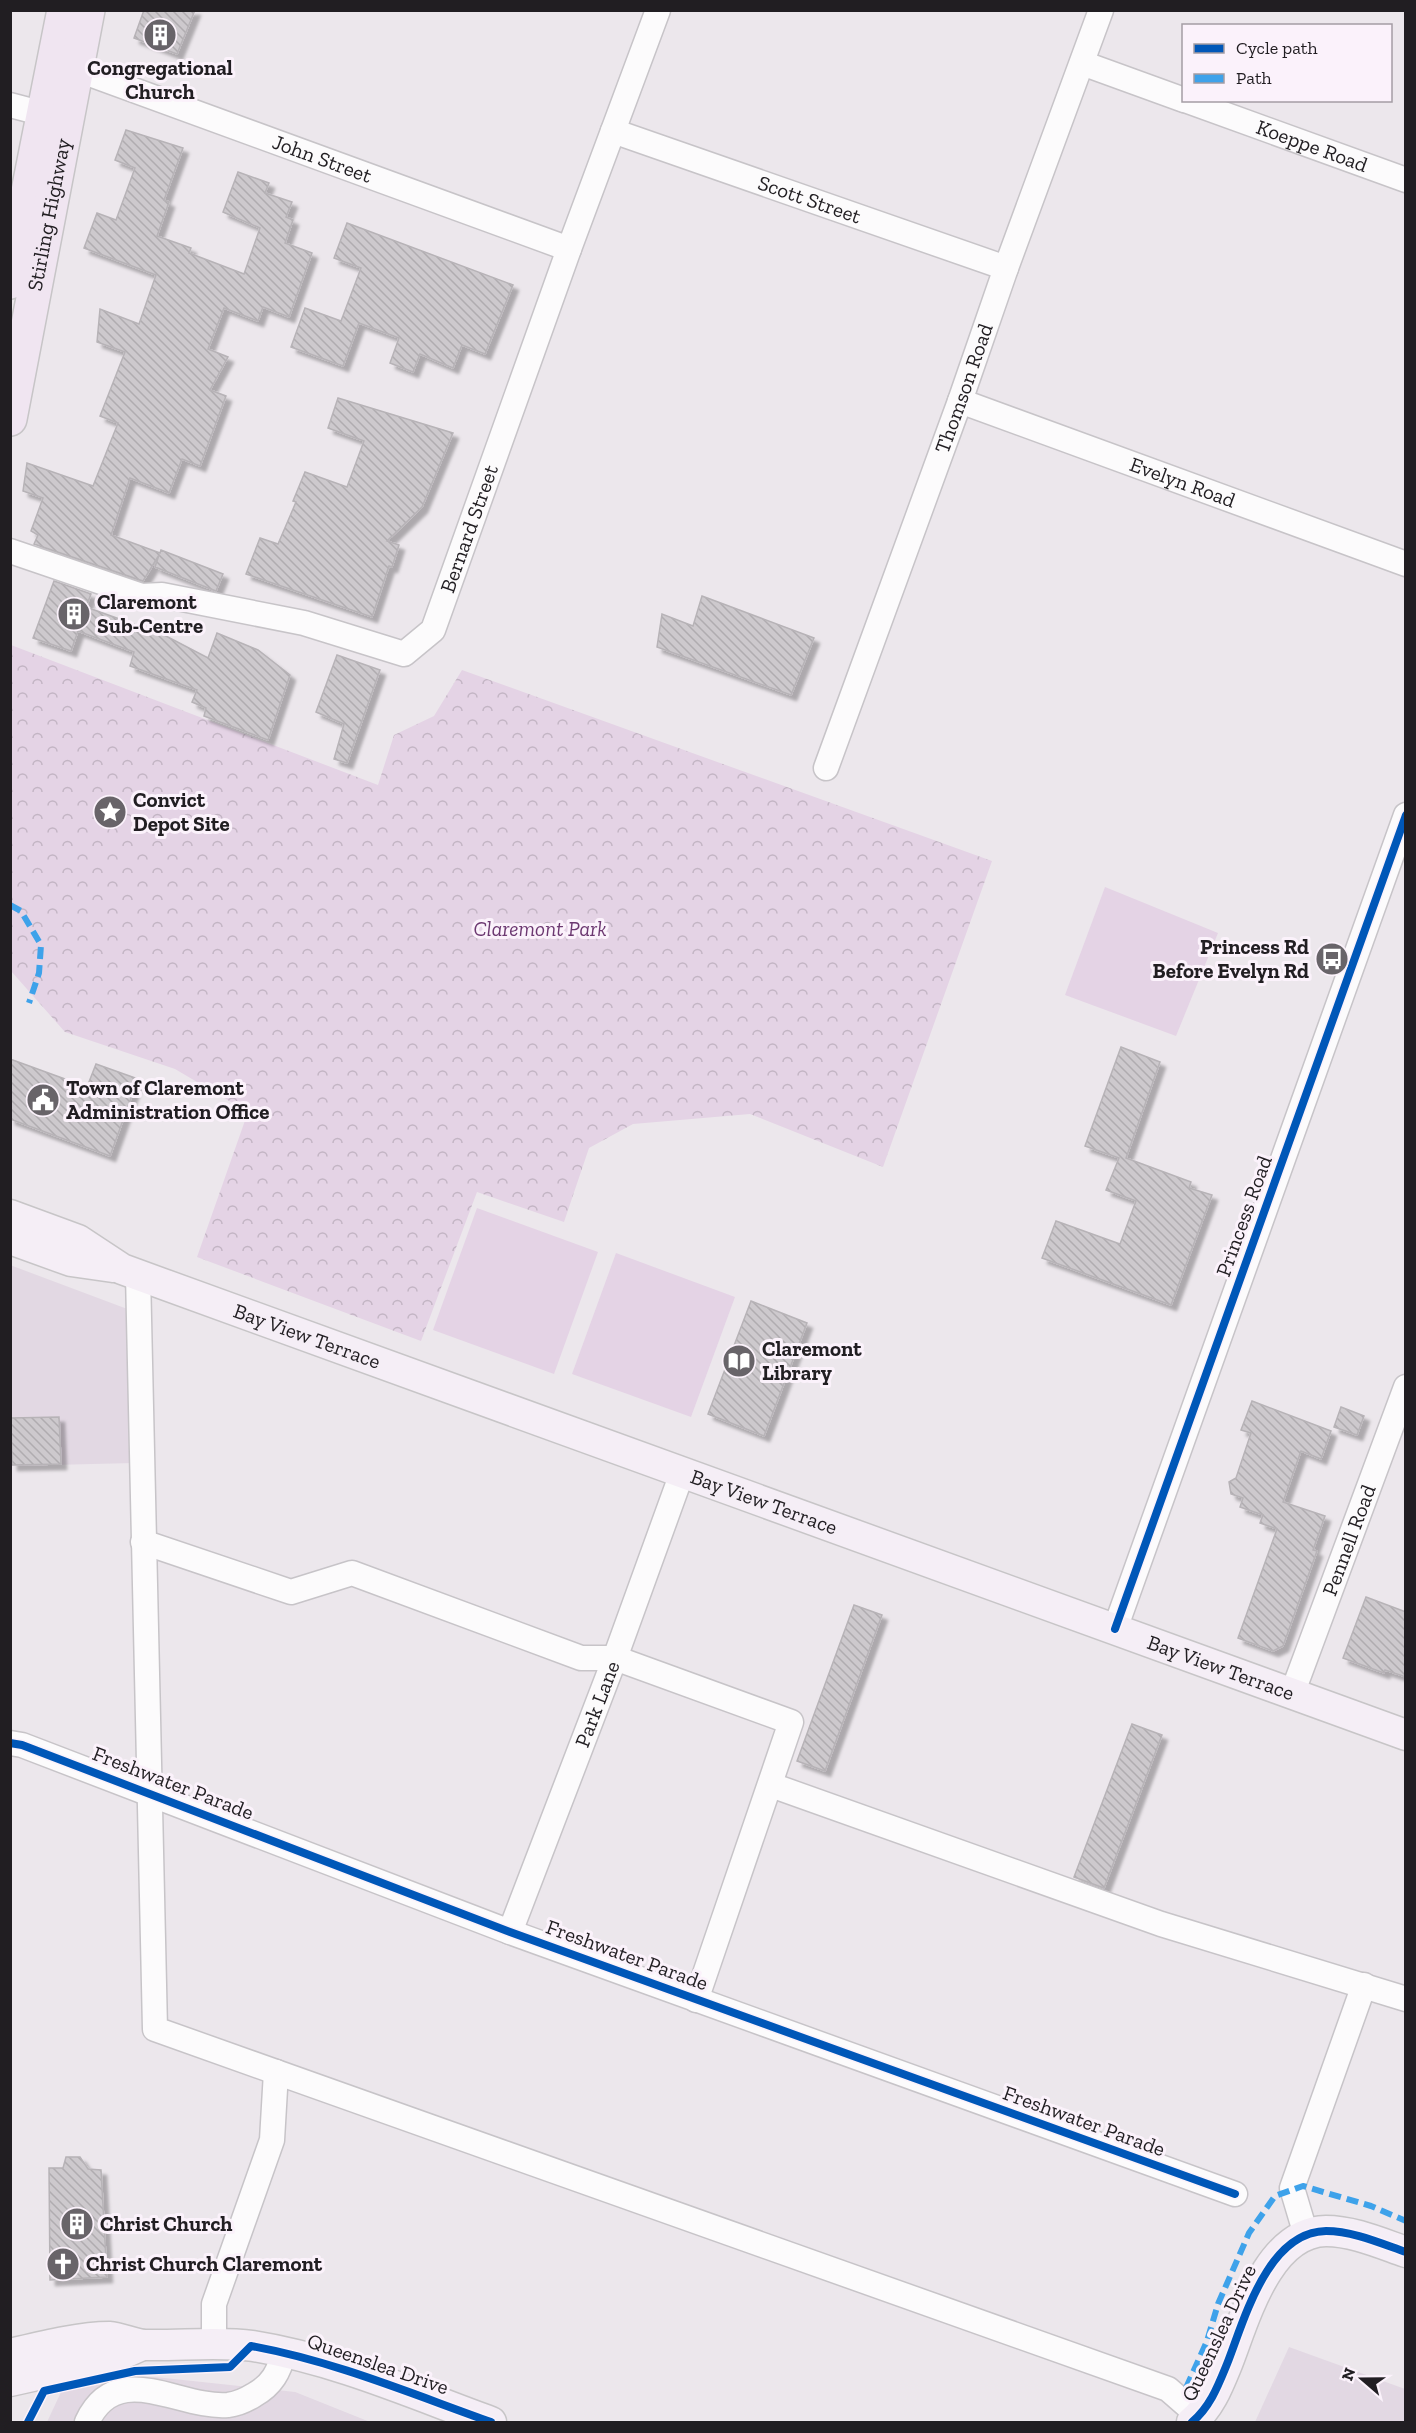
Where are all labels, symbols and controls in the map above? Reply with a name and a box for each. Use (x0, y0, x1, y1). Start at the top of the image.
building icon: Congregational Church (142, 17, 178, 53)
legend (1182, 24, 1392, 102)
text: Cycle path (1236, 37, 1318, 59)
place label: Congregational Church (87, 55, 233, 104)
text: Path (1236, 67, 1272, 89)
street label: Koeppe Road (1253, 114, 1372, 177)
street label: John Street (269, 129, 376, 188)
street label: Stirling Highway (22, 136, 75, 293)
street label: Scott Street (755, 170, 865, 229)
street label: Thomson Road (929, 320, 998, 456)
street label: Evelyn Road (1127, 451, 1239, 513)
street label: Bernard Street (434, 461, 503, 596)
place label: Claremont Sub-Centre (97, 589, 203, 638)
building icon: Claremont Sub-Centre (56, 596, 92, 632)
place label: Convict Depot Site (133, 787, 230, 836)
place icon: Convict Depot Site (92, 794, 128, 830)
park label: Claremont Park (473, 916, 607, 941)
place label: Princess Rd Before Evelyn Rd (1153, 934, 1309, 983)
bus stop icon: Princess Rd Before Evelyn Rd (1314, 941, 1350, 977)
place label: Town of Claremont Administration Office (66, 1075, 269, 1124)
public building icon: Town of Claremont Administration Office (25, 1082, 61, 1118)
street label: Princess Road (1210, 1152, 1277, 1280)
street label: Bay View Terrace (230, 1298, 384, 1374)
place label: Claremont Library (762, 1336, 862, 1385)
library icon: Claremont Library (721, 1343, 757, 1379)
street label: Bay View Terrace (687, 1463, 841, 1540)
street label: Pennell Road (1317, 1481, 1381, 1599)
street label: Bay View Terrace (1144, 1629, 1298, 1705)
street label: Park Lane (569, 1657, 625, 1750)
street label: Freshwater Parade (89, 1740, 257, 1825)
street label: Freshwater Parade (543, 1914, 712, 1995)
street label: Freshwater Parade (1000, 2080, 1169, 2161)
building icon: Christ Church (59, 2206, 95, 2242)
place label: Christ Church (100, 2211, 233, 2236)
church icon: Christ Church Claremont (45, 2246, 81, 2282)
place label: Christ Church Claremont (86, 2251, 323, 2276)
street label: Queenslea Drive (1176, 2260, 1261, 2405)
street label: Queenslea Drive (304, 2328, 452, 2399)
north arrow (1332, 2349, 1392, 2409)
text: N (1337, 2365, 1359, 2383)

